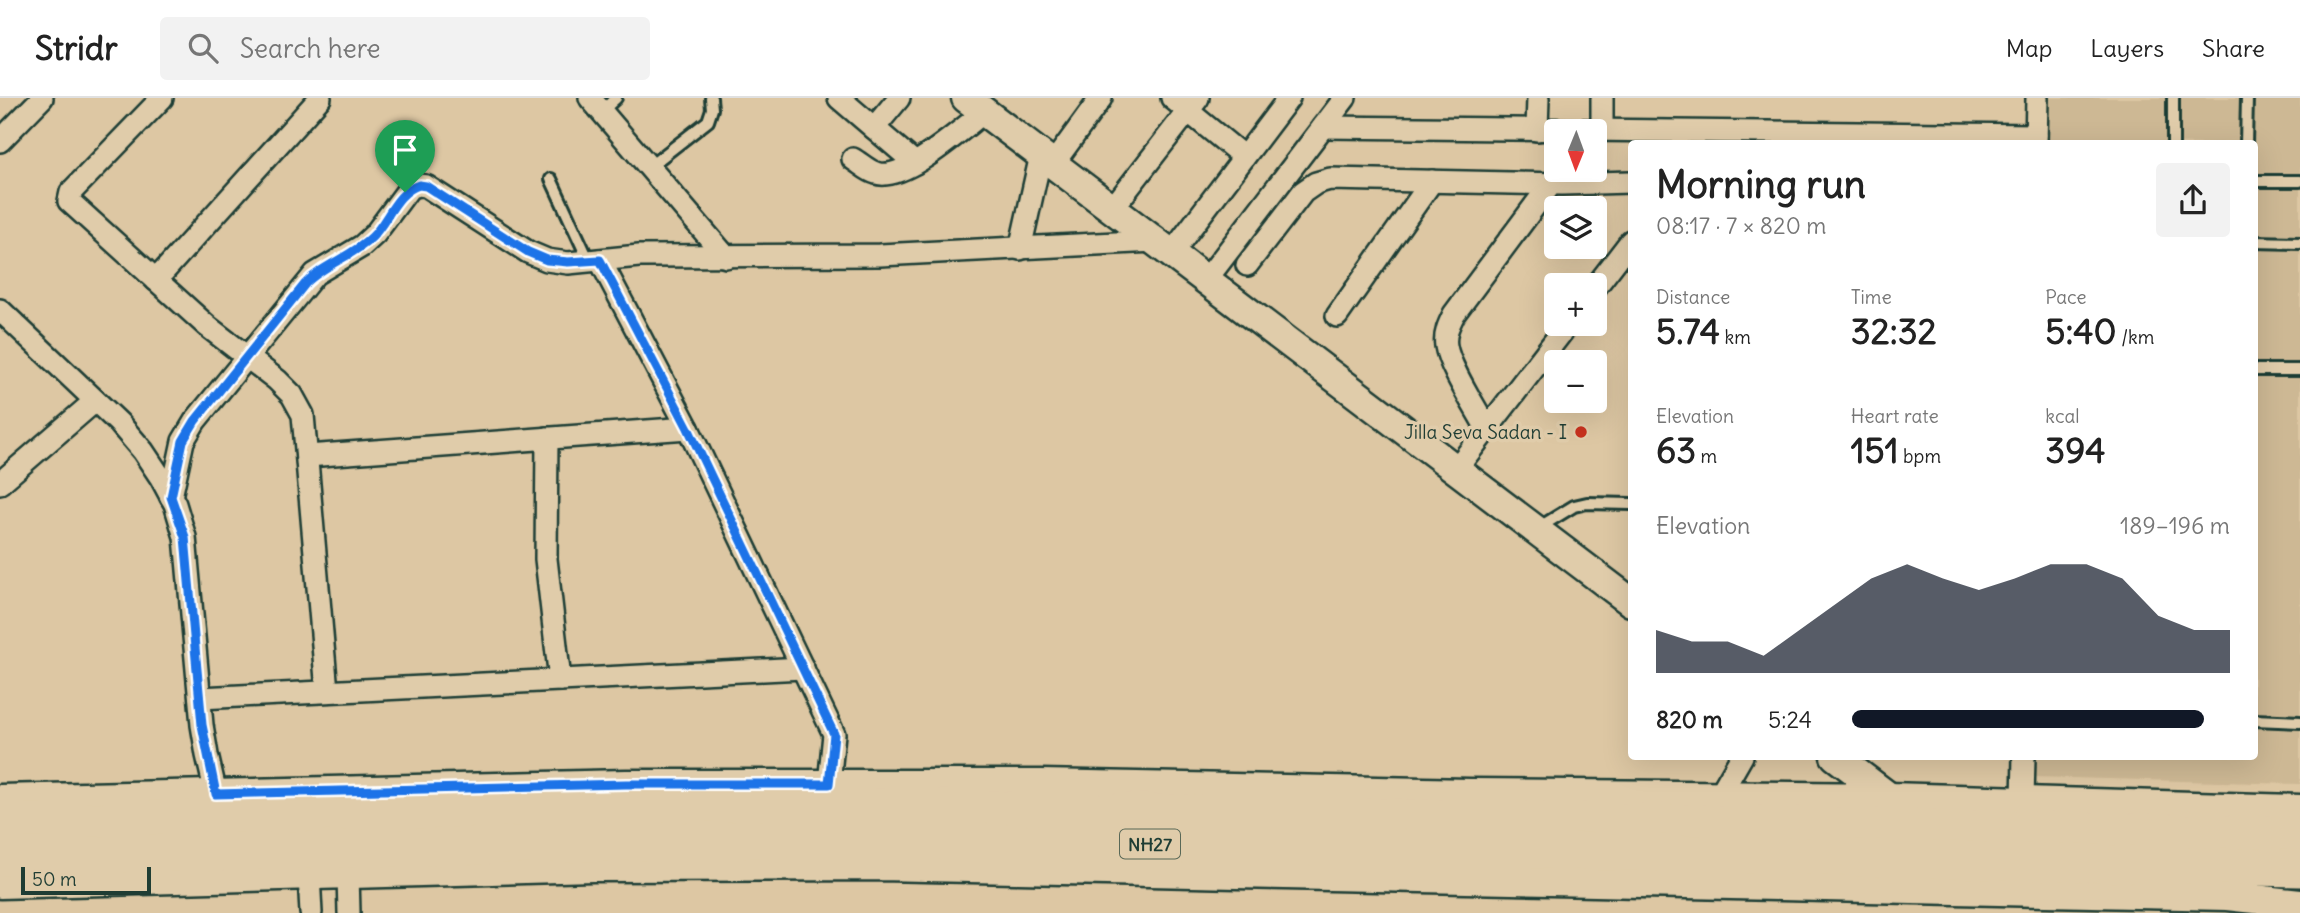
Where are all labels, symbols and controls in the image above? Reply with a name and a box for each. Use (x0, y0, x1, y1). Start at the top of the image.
search box (160, 17, 650, 80)
text: Stridr (35, 27, 118, 69)
icon: search (184, 29, 222, 67)
text: Search here (240, 32, 381, 65)
text: Map (2006, 33, 2052, 63)
text: Layers (2090, 33, 2164, 63)
text: Share (2202, 33, 2265, 63)
north arrow (1544, 119, 1606, 182)
map controls (1544, 119, 1607, 413)
pin (375, 120, 435, 192)
icon: arrive (386, 131, 424, 169)
text: Morning run (1656, 161, 1866, 208)
button: share (2156, 163, 2230, 237)
button: layers (1544, 196, 1607, 259)
text: 08:17 · 7 × 820 m (1656, 211, 1826, 240)
button: + (1544, 273, 1607, 336)
text: Distance (1656, 285, 1730, 309)
text: Time (1851, 285, 1892, 309)
text: Pace (2045, 285, 2087, 309)
text: 5.74 (1656, 309, 1720, 353)
text: 32:32 (1851, 309, 1937, 353)
text: 5:40 (2045, 309, 2117, 353)
text: km (1720, 325, 1751, 349)
text: /km (2117, 325, 2154, 349)
button: − (1544, 350, 1607, 413)
text: Elevation (1656, 404, 1734, 428)
text: Heart rate (1851, 404, 1939, 428)
text: kcal (2045, 404, 2080, 428)
place label: Jilla Seva Sadan - I (1404, 420, 1567, 444)
marker: Jilla Seva Sadan - I (1573, 424, 1589, 440)
text: 63 (1656, 428, 1696, 472)
text: 151 (1851, 428, 1899, 472)
text: 394 (2045, 428, 2106, 472)
text: m (1696, 444, 1717, 468)
text: bpm (1899, 444, 1941, 468)
text: Elevation (1656, 511, 1750, 540)
text: 189–196 m (2120, 511, 2230, 540)
text: 820 m (1656, 705, 1723, 734)
text: 5:24 (1768, 705, 1812, 734)
road number: NH27 (1120, 830, 1180, 858)
scale bar (21, 864, 150, 896)
text: 50 m (32, 867, 77, 891)

